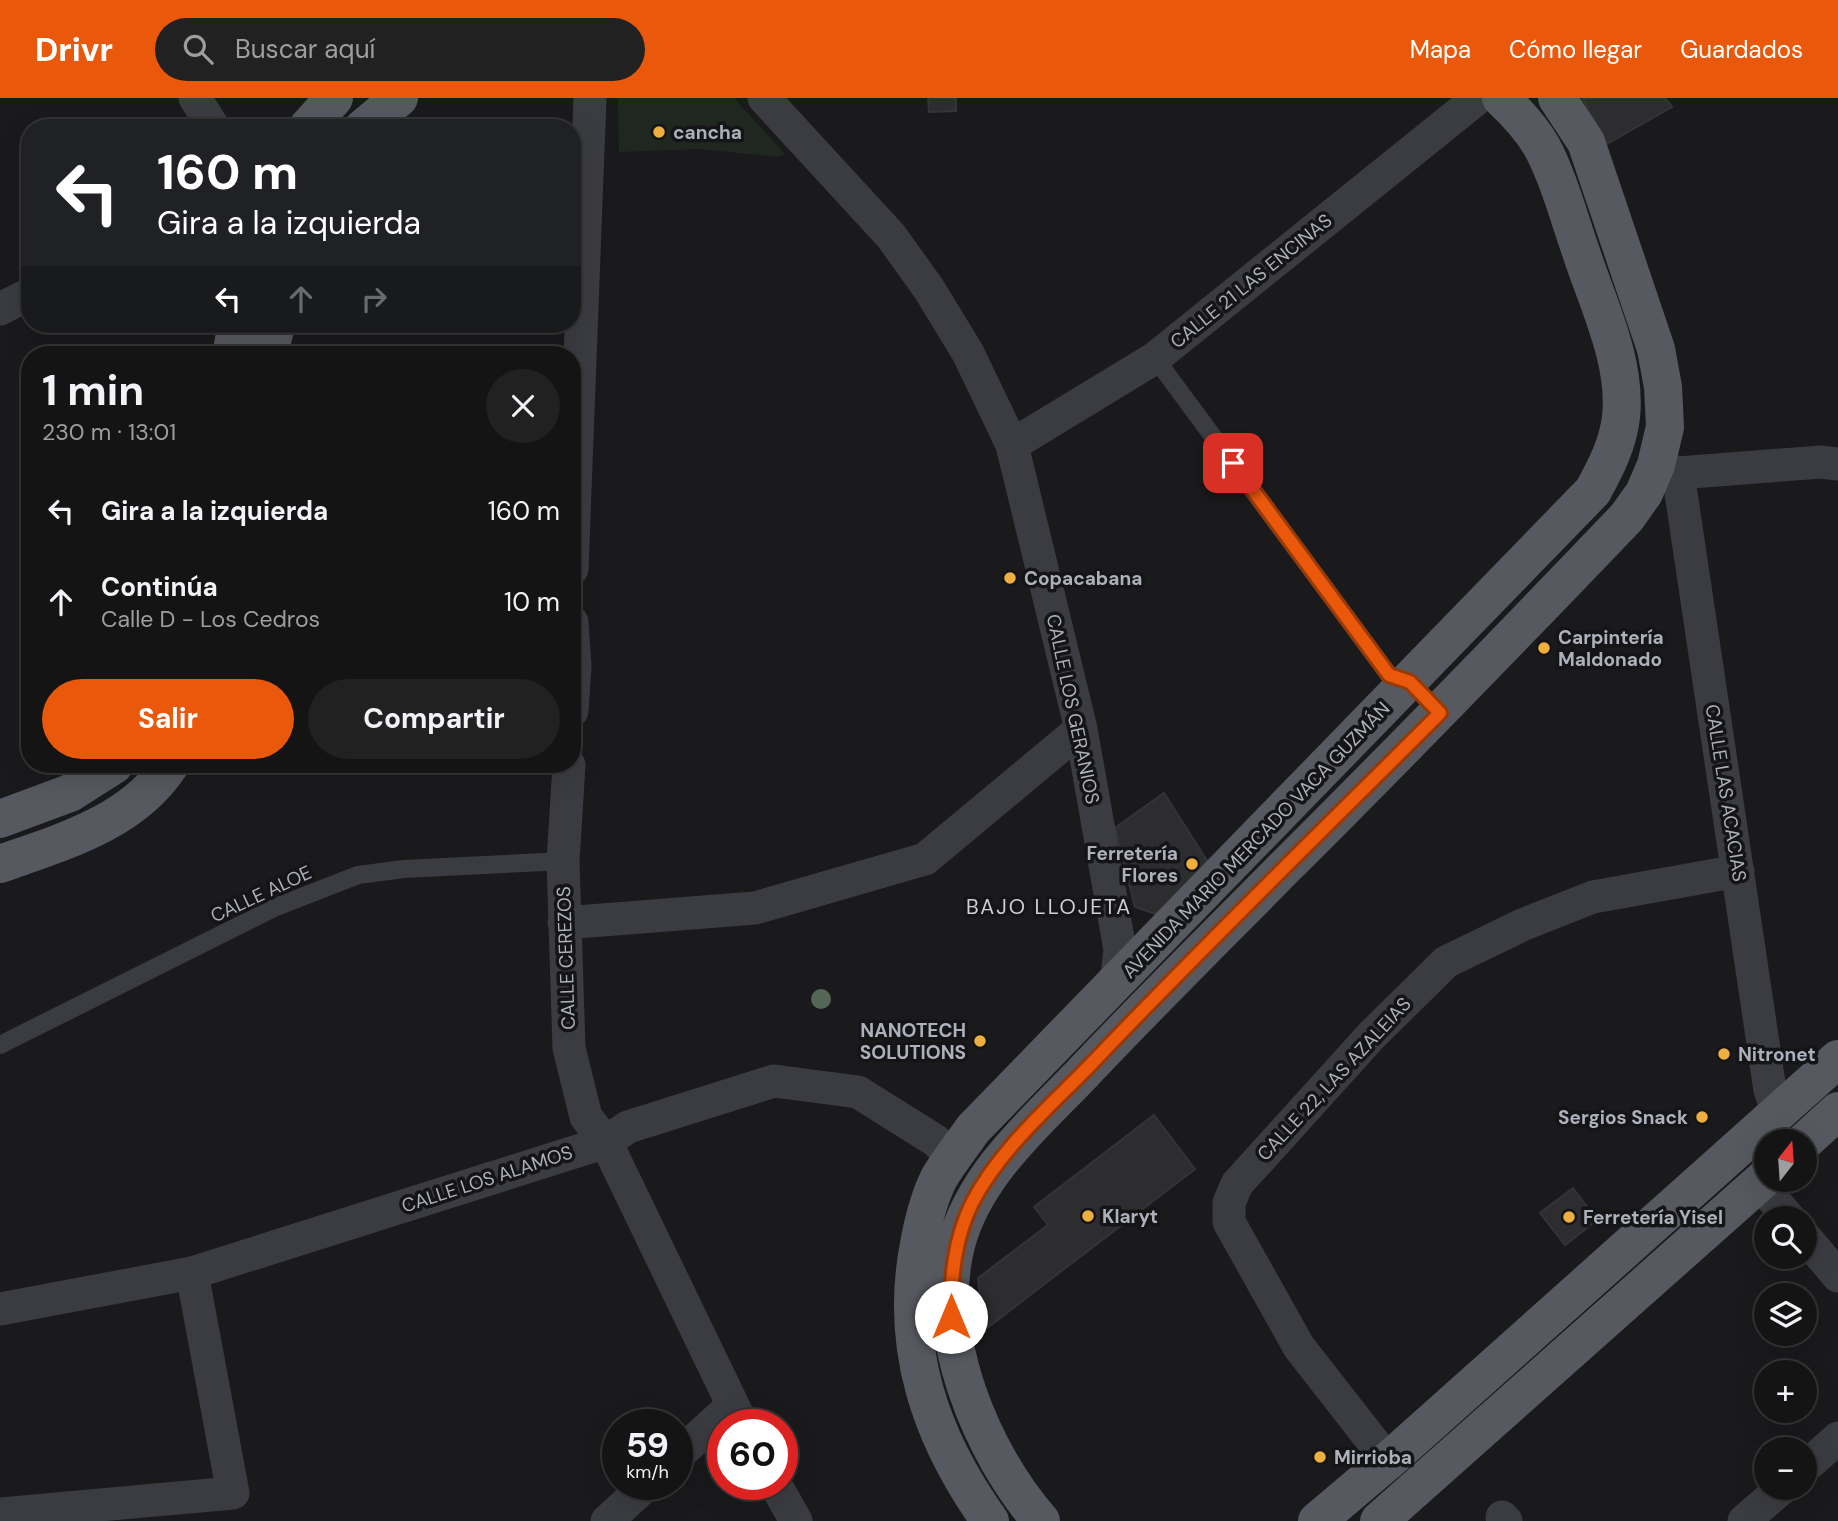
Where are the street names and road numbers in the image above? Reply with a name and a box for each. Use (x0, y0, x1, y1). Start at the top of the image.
street label: CALLE 21 LAS ENCINAS (1165, 208, 1337, 354)
street label: CALLE LOS GERANIOS (1041, 612, 1105, 806)
street label: AVENIDA MARIO MERCADO VACA GUZMÁN (1117, 696, 1395, 984)
street label: CALLE LAS ACACIAS (1700, 703, 1752, 883)
street label: CALLE ALOE (207, 860, 315, 928)
street label: CALLE CEREZOS (551, 886, 581, 1030)
street label: CALLE 22, LAS AZALEIAS (1251, 992, 1417, 1166)
street label: CALLE LOS ALAMOS (398, 1140, 576, 1218)

